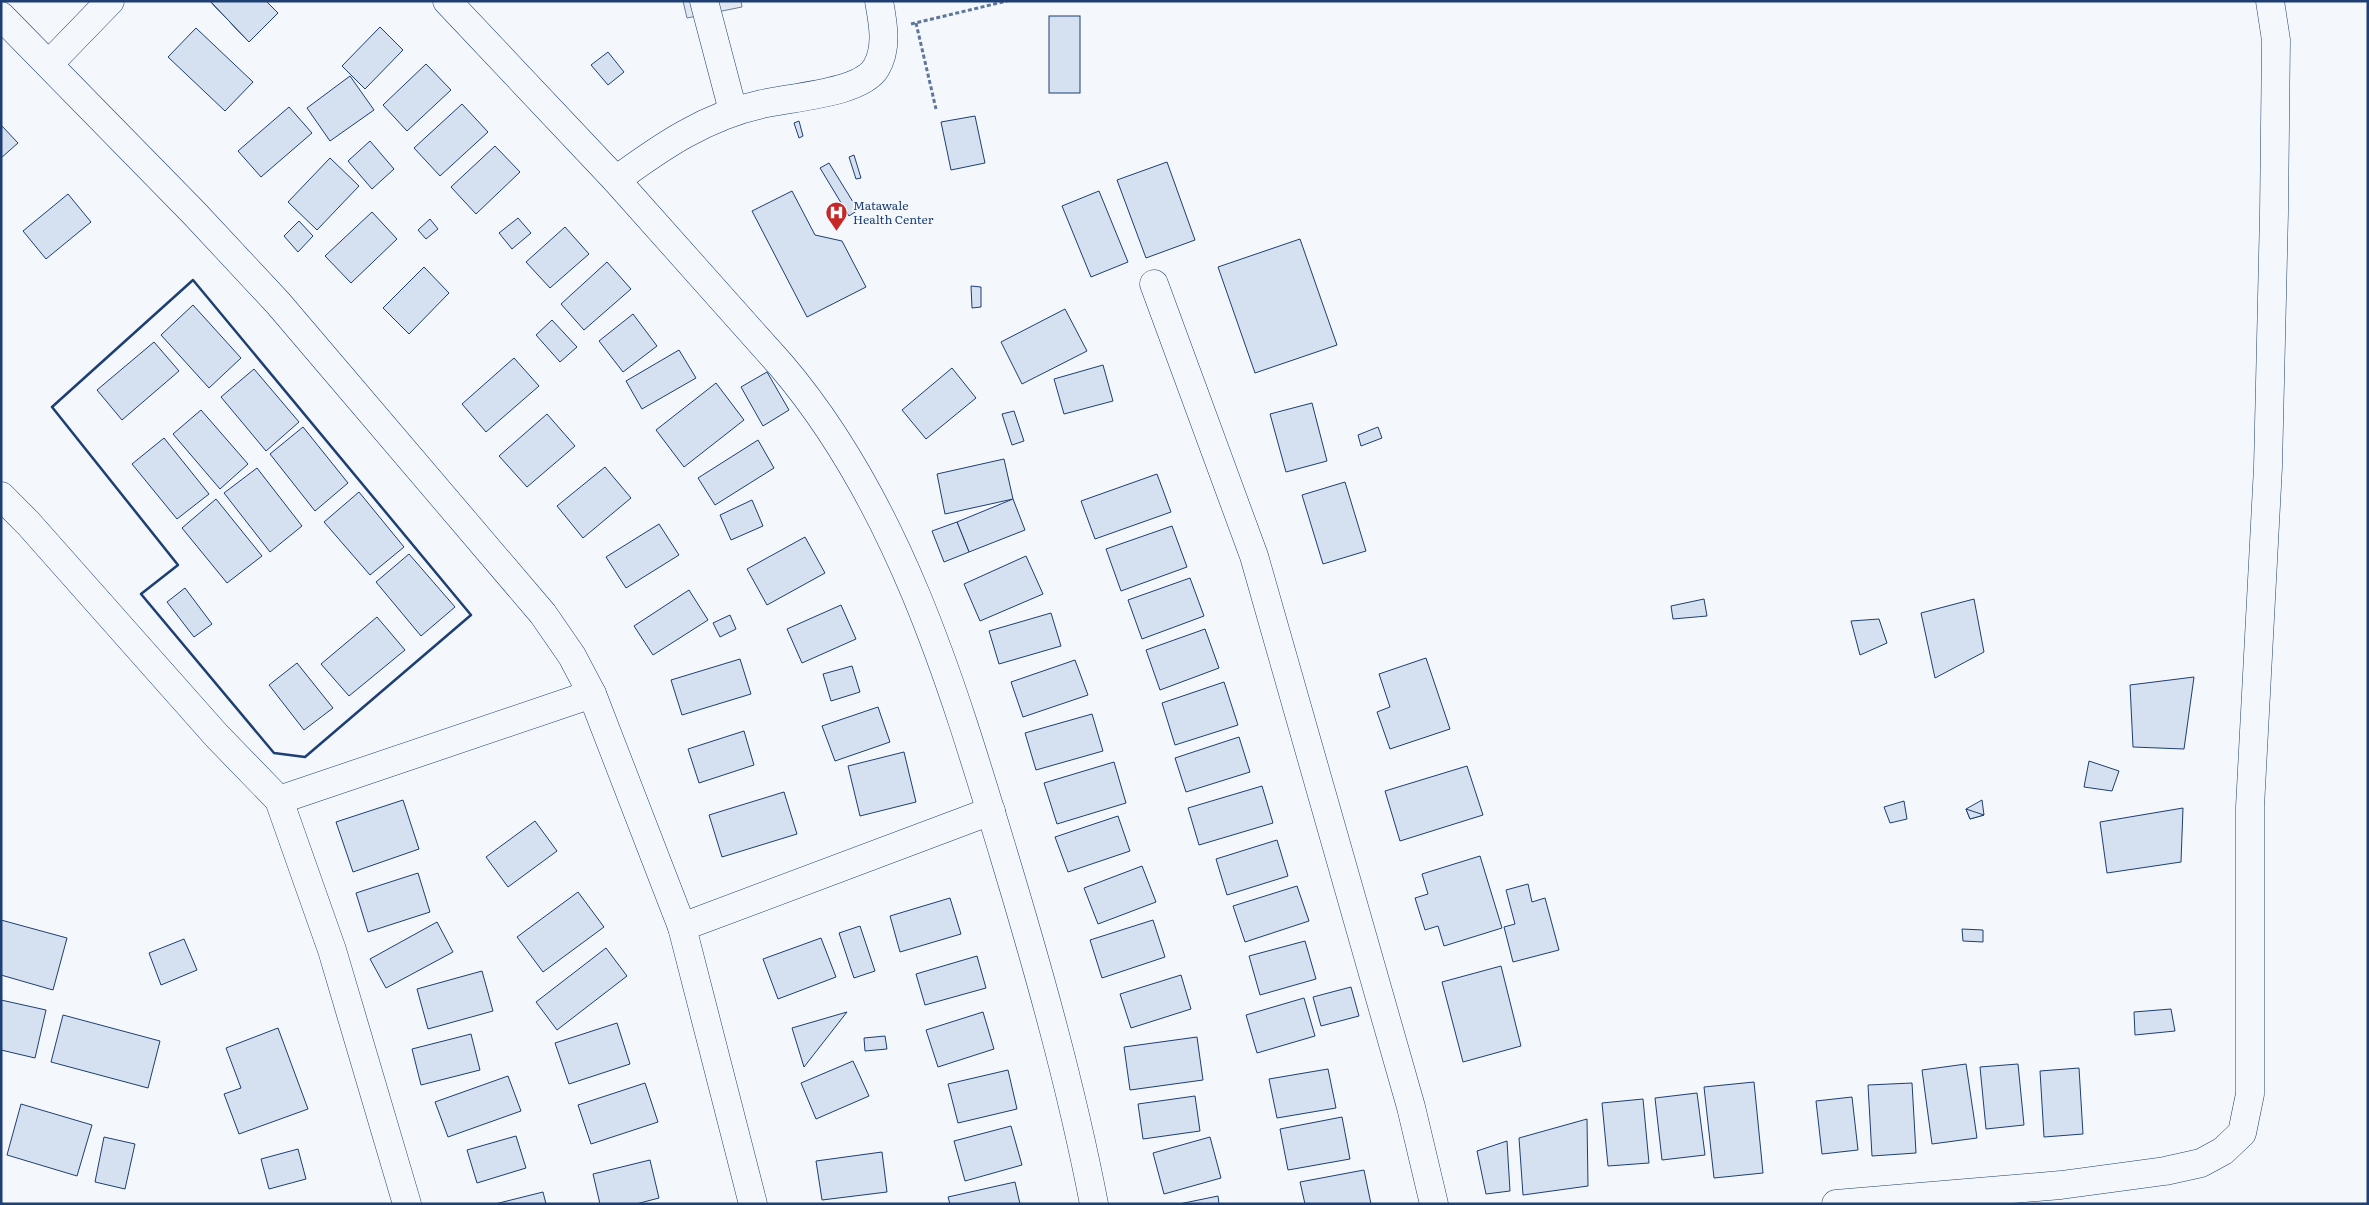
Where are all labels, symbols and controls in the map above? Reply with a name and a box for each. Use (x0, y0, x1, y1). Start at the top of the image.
place label: Matawale Health Center (853, 196, 934, 228)
hospital icon: Matawale Health Center (825, 200, 849, 231)

